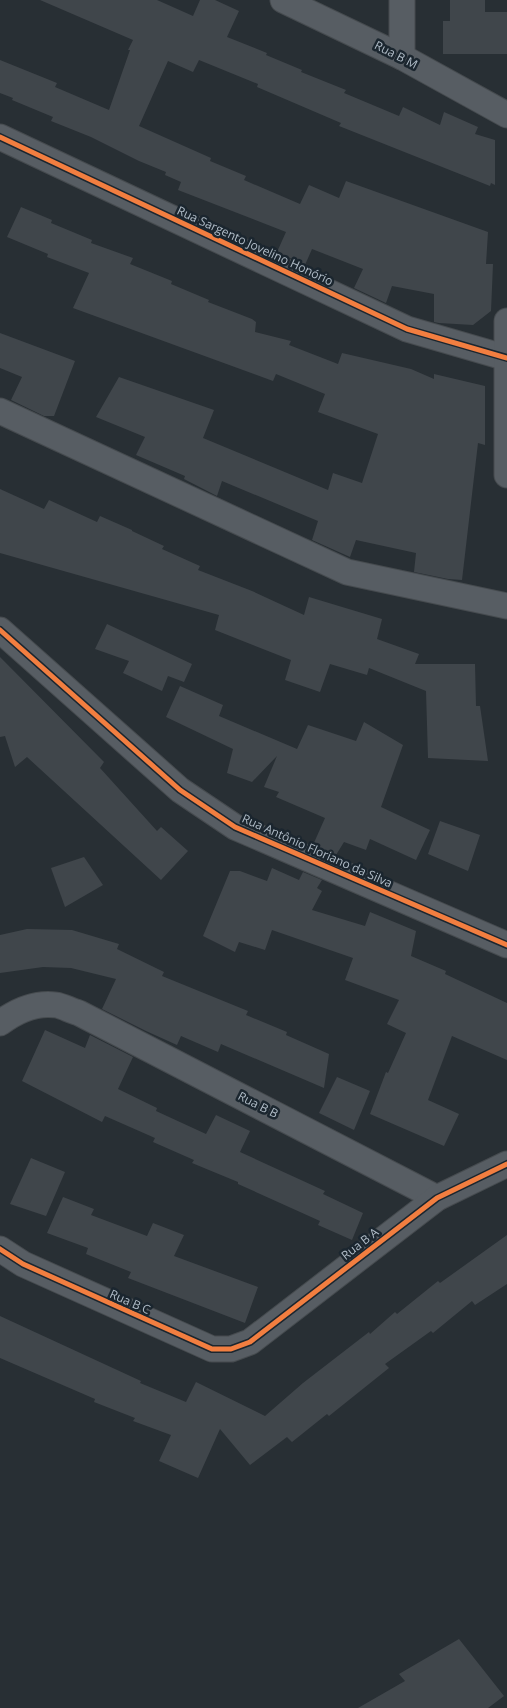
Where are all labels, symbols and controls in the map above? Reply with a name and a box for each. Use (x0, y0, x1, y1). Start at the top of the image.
street label: Rua B M (372, 36, 421, 73)
street label: Rua Sargento Jovelino Honório (174, 202, 336, 289)
street label: Rua Antônio Floriano da Silva (239, 810, 395, 891)
street label: Rua B B (235, 1087, 282, 1122)
street label: Rua B A (338, 1223, 382, 1264)
street label: Rua B C (107, 1285, 154, 1318)

